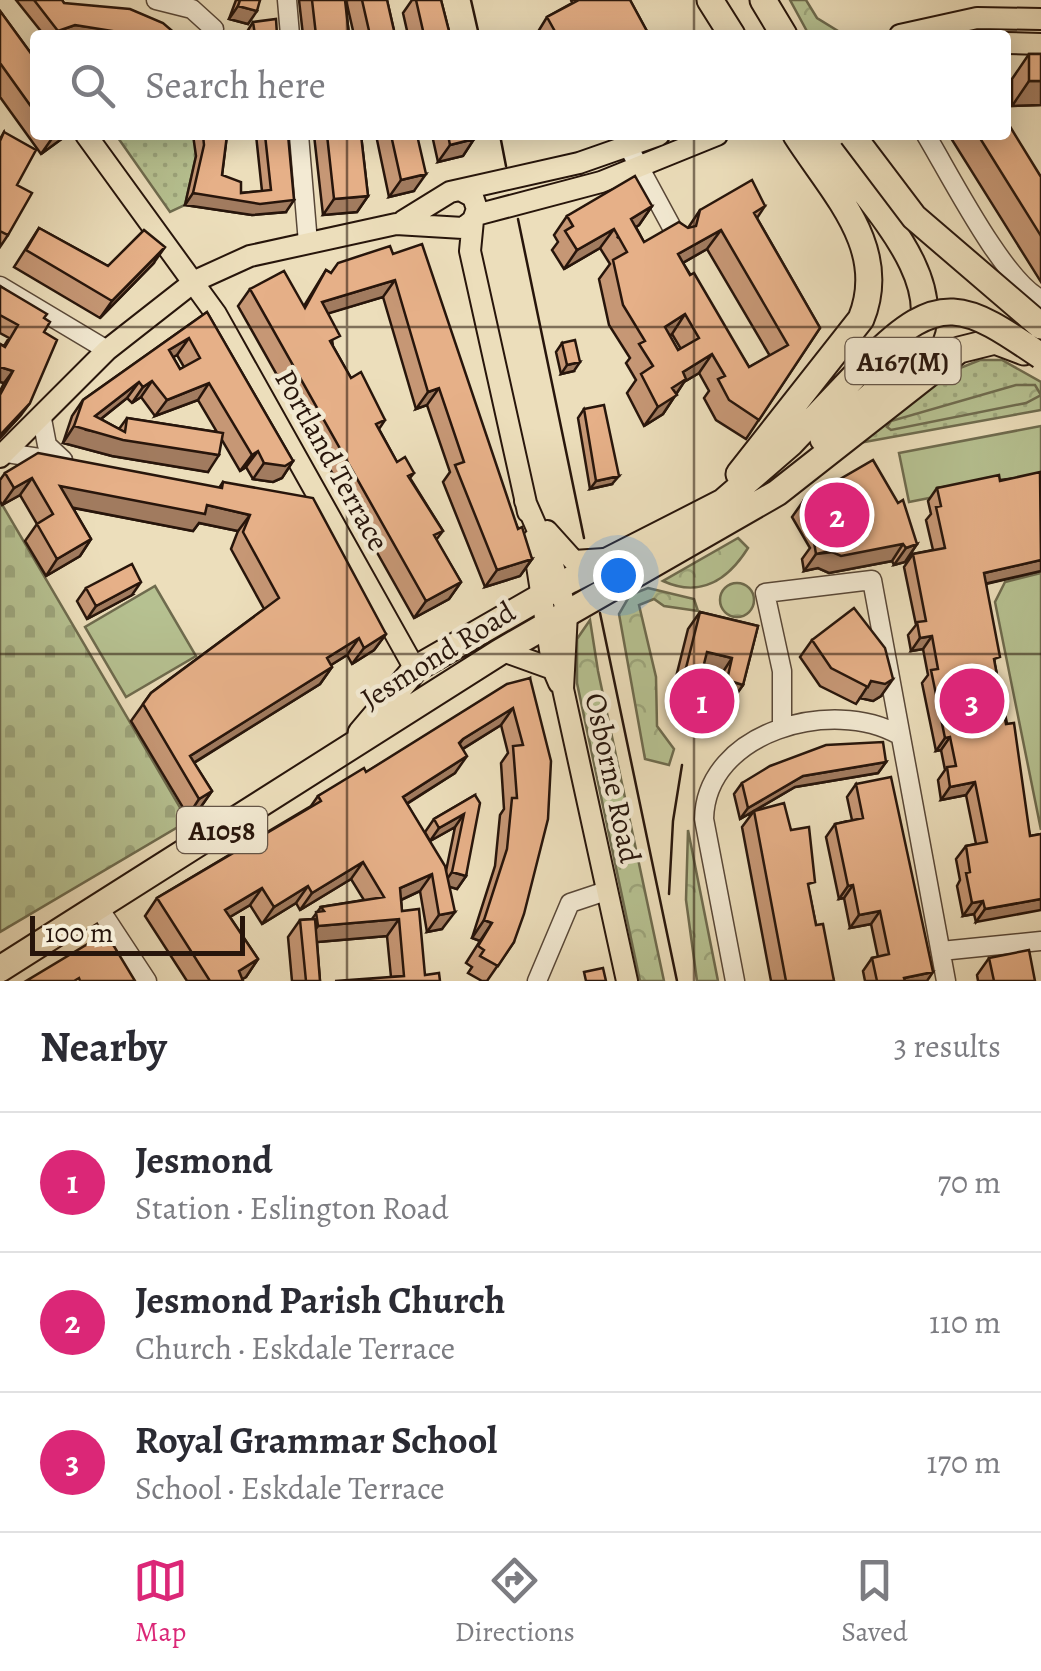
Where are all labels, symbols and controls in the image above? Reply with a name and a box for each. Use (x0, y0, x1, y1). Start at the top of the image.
search box (30, 30, 1011, 140)
icon: search (65, 58, 120, 113)
text: Search here (145, 59, 326, 111)
road number: A167(M) (846, 338, 960, 384)
street label: Portland Terrace (266, 362, 398, 558)
pin: 2 (804, 478, 870, 552)
your location (593, 550, 644, 601)
street label: Jesmond Road (353, 591, 524, 718)
pin: 1 (670, 664, 734, 738)
pin: 3 (940, 664, 1004, 738)
street label: Osborne Road (575, 689, 651, 868)
road number: A1058 (177, 807, 267, 853)
scale bar (30, 911, 245, 956)
text: 100 m (45, 914, 113, 952)
text: Nearby (40, 1018, 167, 1075)
text: 3 results (894, 1024, 1001, 1068)
text: Jesmond (135, 1134, 273, 1186)
text: 1 (67, 1160, 78, 1204)
text: 70 m (938, 1160, 1001, 1204)
text: Station · Eslington Road (135, 1186, 449, 1230)
text: Jesmond Parish Church (135, 1274, 505, 1326)
text: 2 (65, 1300, 80, 1344)
text: 110 m (929, 1300, 1001, 1344)
text: Church · Eskdale Terrace (135, 1326, 455, 1370)
text: Royal Grammar School (135, 1414, 497, 1466)
text: 3 (66, 1440, 79, 1484)
text: 170 m (927, 1440, 1001, 1484)
text: School · Eskdale Terrace (135, 1466, 445, 1510)
tab: Map (133, 1553, 188, 1651)
tab: Directions (455, 1553, 575, 1651)
tab: Saved (841, 1553, 908, 1651)

